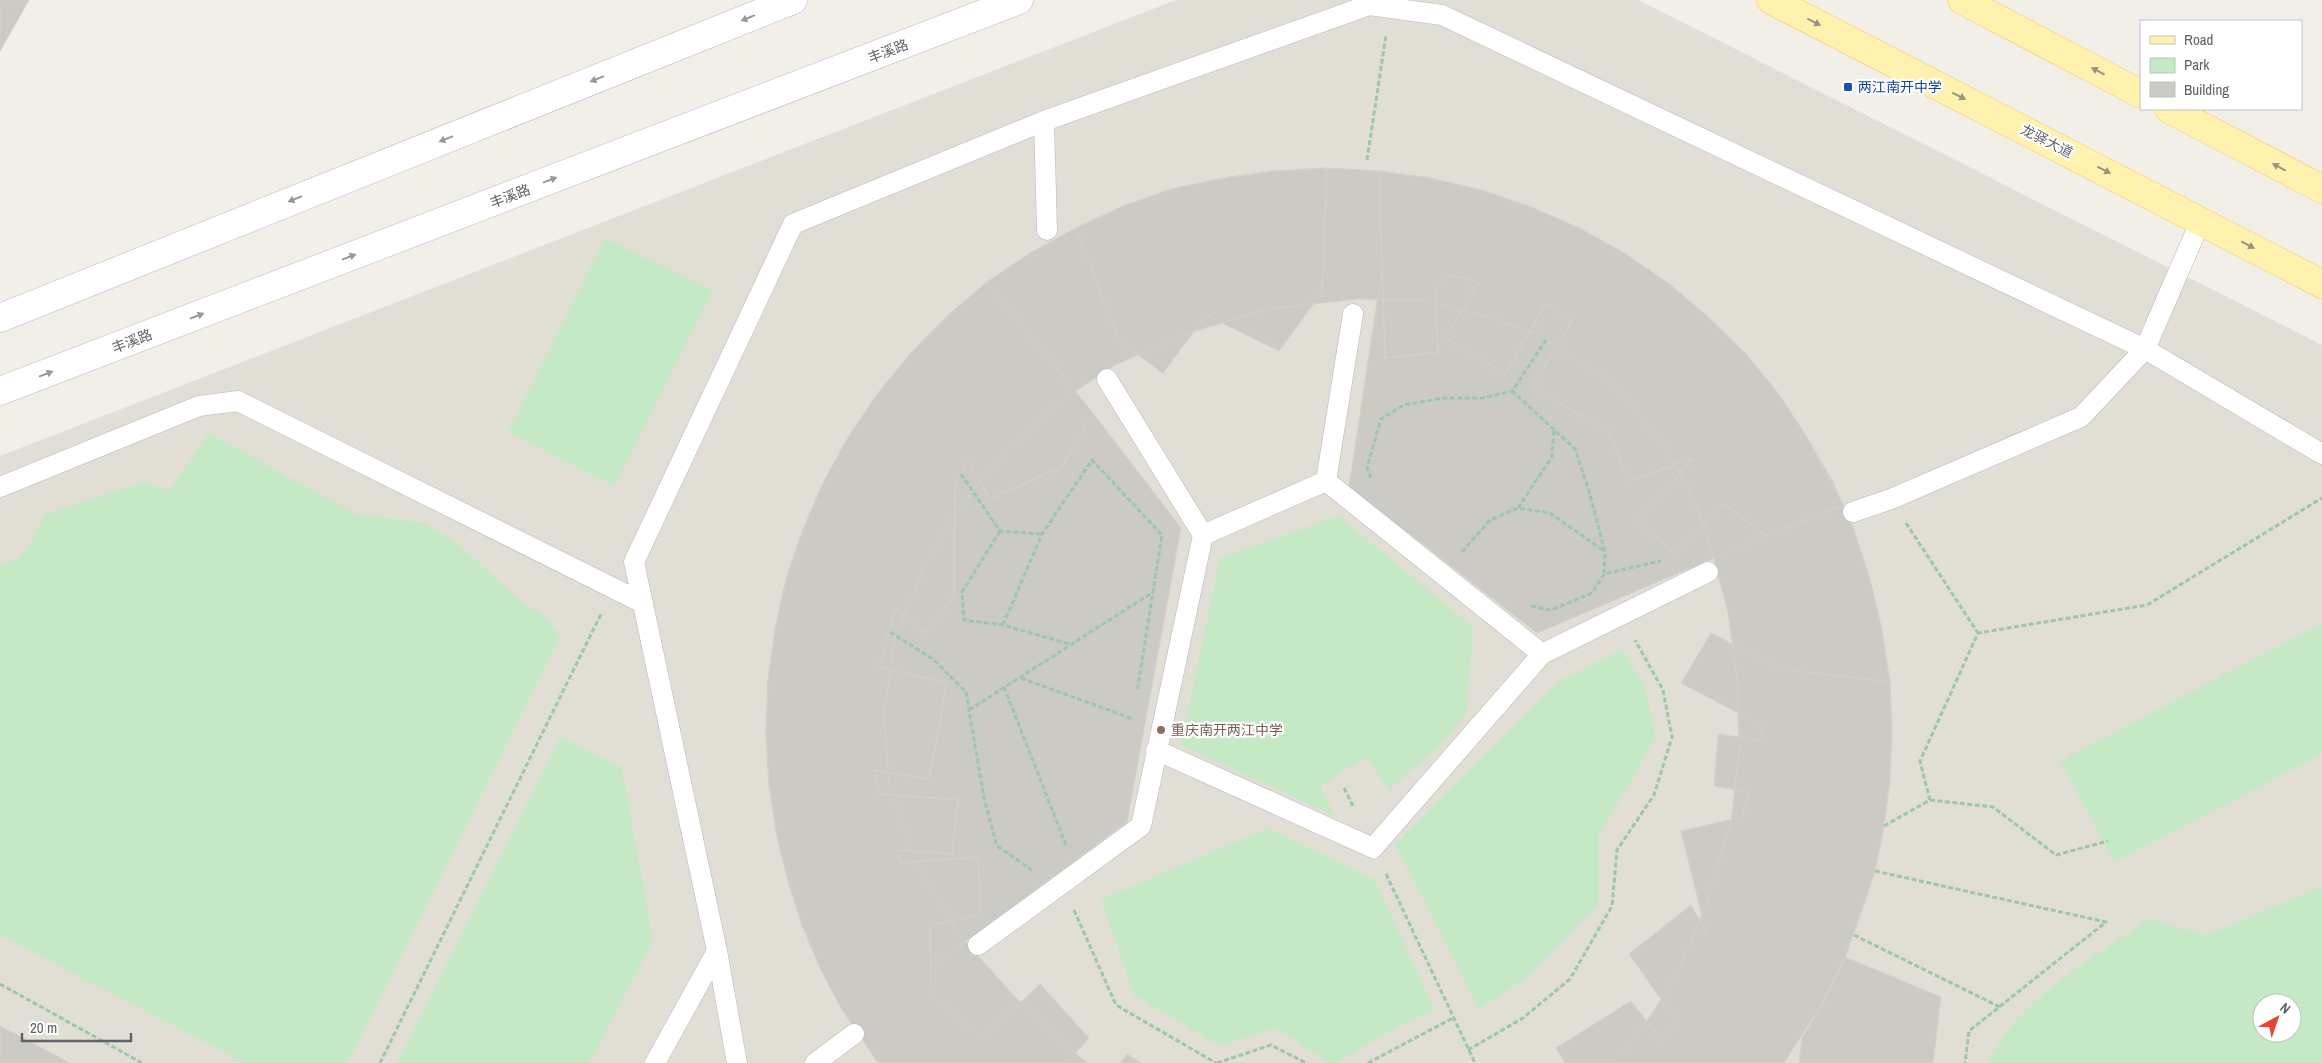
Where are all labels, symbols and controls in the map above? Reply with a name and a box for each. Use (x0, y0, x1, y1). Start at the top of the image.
one-way arrow (740, 14, 755, 22)
one-way arrow (1807, 18, 1822, 26)
legend (2140, 20, 2302, 110)
text: Road (2184, 29, 2213, 50)
street label: 丰溪路 (865, 35, 911, 67)
text: Park (2184, 54, 2210, 75)
one-way arrow (2091, 67, 2104, 76)
one-way arrow (590, 75, 604, 83)
place label: 两江南开中学 (1858, 78, 1942, 96)
text: Building (2184, 79, 2229, 100)
marker: 两江南开中学 (1842, 81, 1854, 93)
one-way arrow (1952, 92, 1966, 100)
street label: 龙驿大道 (2018, 120, 2076, 162)
one-way arrow (438, 135, 453, 143)
one-way arrow (2272, 163, 2286, 171)
one-way arrow (2096, 166, 2111, 174)
one-way arrow (542, 176, 557, 183)
street label: 丰溪路 (487, 180, 533, 212)
one-way arrow (288, 196, 302, 204)
one-way arrow (2241, 241, 2255, 249)
one-way arrow (342, 253, 356, 261)
one-way arrow (190, 312, 205, 320)
street label: 丰溪路 (109, 325, 155, 357)
one-way arrow (38, 370, 53, 377)
place label: 重庆南开两江中学 (1171, 721, 1283, 739)
marker: 重庆南开两江中学 (1155, 724, 1167, 736)
north arrow (2252, 993, 2302, 1043)
text: N (2276, 998, 2294, 1018)
scale bar (22, 1010, 131, 1042)
text: 20 m (30, 1017, 57, 1038)

